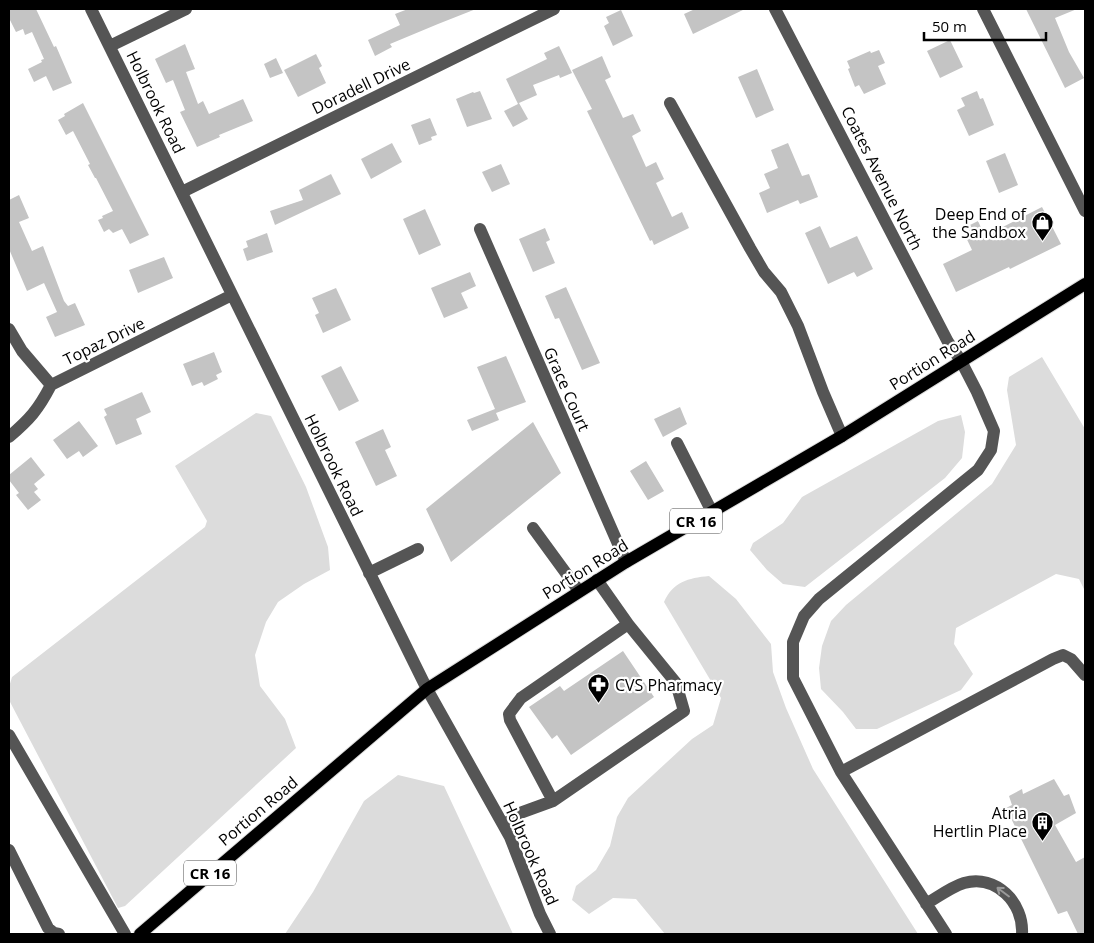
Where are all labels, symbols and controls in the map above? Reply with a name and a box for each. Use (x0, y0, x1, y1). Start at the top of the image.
scale bar (924, 10, 1046, 42)
text: 50 m (932, 16, 967, 36)
street label: Holbrook Road (122, 47, 190, 157)
street label: Doradell Drive (308, 53, 414, 119)
street label: Coates Avenue North (836, 102, 928, 254)
place label: Deep End of the Sandbox (932, 203, 1028, 243)
shop icon: Deep End of the Sandbox (1030, 211, 1054, 242)
street label: Topaz Drive (60, 312, 148, 370)
street label: Portion Road (885, 325, 979, 395)
street label: Grace Court (539, 344, 595, 435)
street label: Holbrook Road (300, 410, 368, 520)
road number: CR 16 (670, 508, 722, 534)
street label: Portion Road (538, 534, 632, 604)
pharmacy icon: CVS Pharmacy (587, 673, 611, 704)
place label: CVS Pharmacy (615, 674, 723, 696)
street label: Portion Road (214, 771, 302, 851)
street label: Holbrook Road (498, 797, 564, 909)
place label: Atria Hertlin Place (933, 802, 1027, 842)
building icon: Atria Hertlin Place (1031, 810, 1055, 841)
road number: CR 16 (184, 860, 236, 886)
one-way arrow (996, 887, 1010, 897)

